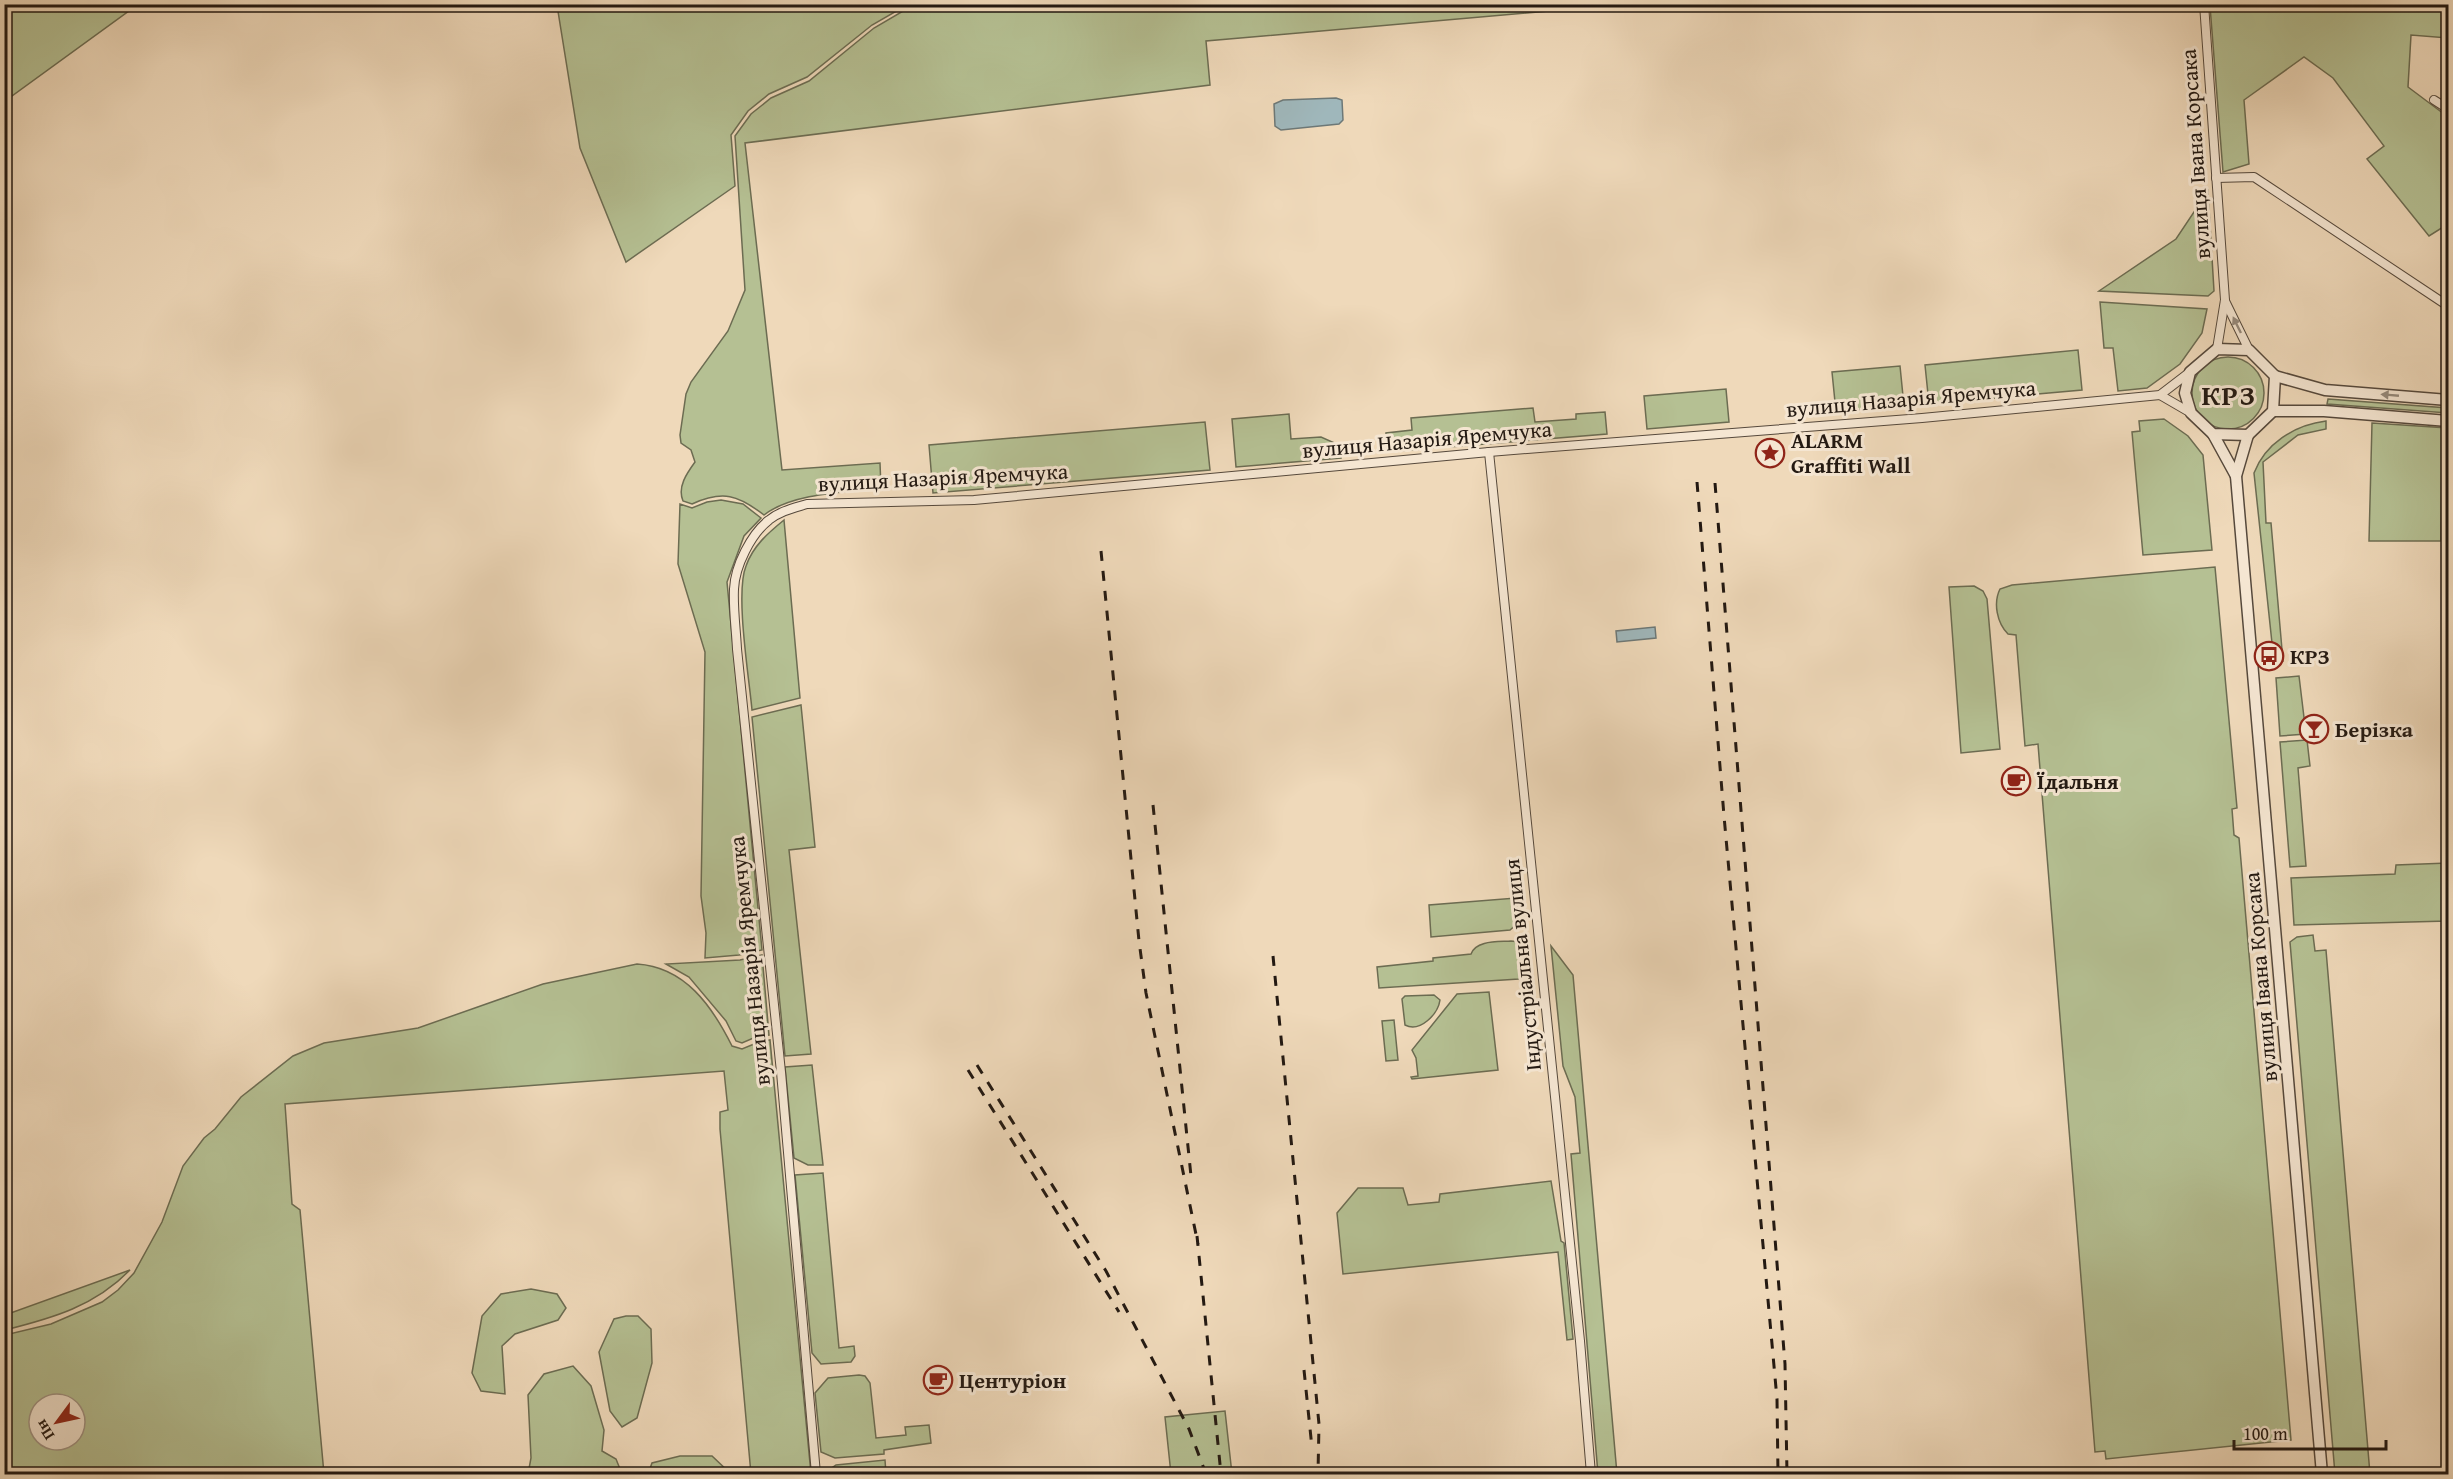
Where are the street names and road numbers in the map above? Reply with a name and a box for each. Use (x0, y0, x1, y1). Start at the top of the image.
street label: вулиця Івана Корсака (2172, 47, 2218, 260)
street label: вулиця Назарія Яремчука (1785, 371, 2038, 425)
street label: вулиця Назарія Яремчука (1301, 412, 1554, 466)
street label: вулиця Назарія Яремчука (817, 454, 1069, 500)
street label: вулиця Назарія Яремчука (720, 834, 778, 1087)
street label: Індустріальна вулиця (1495, 857, 1549, 1073)
street label: вулиця Івана Корсака (2235, 870, 2285, 1083)

